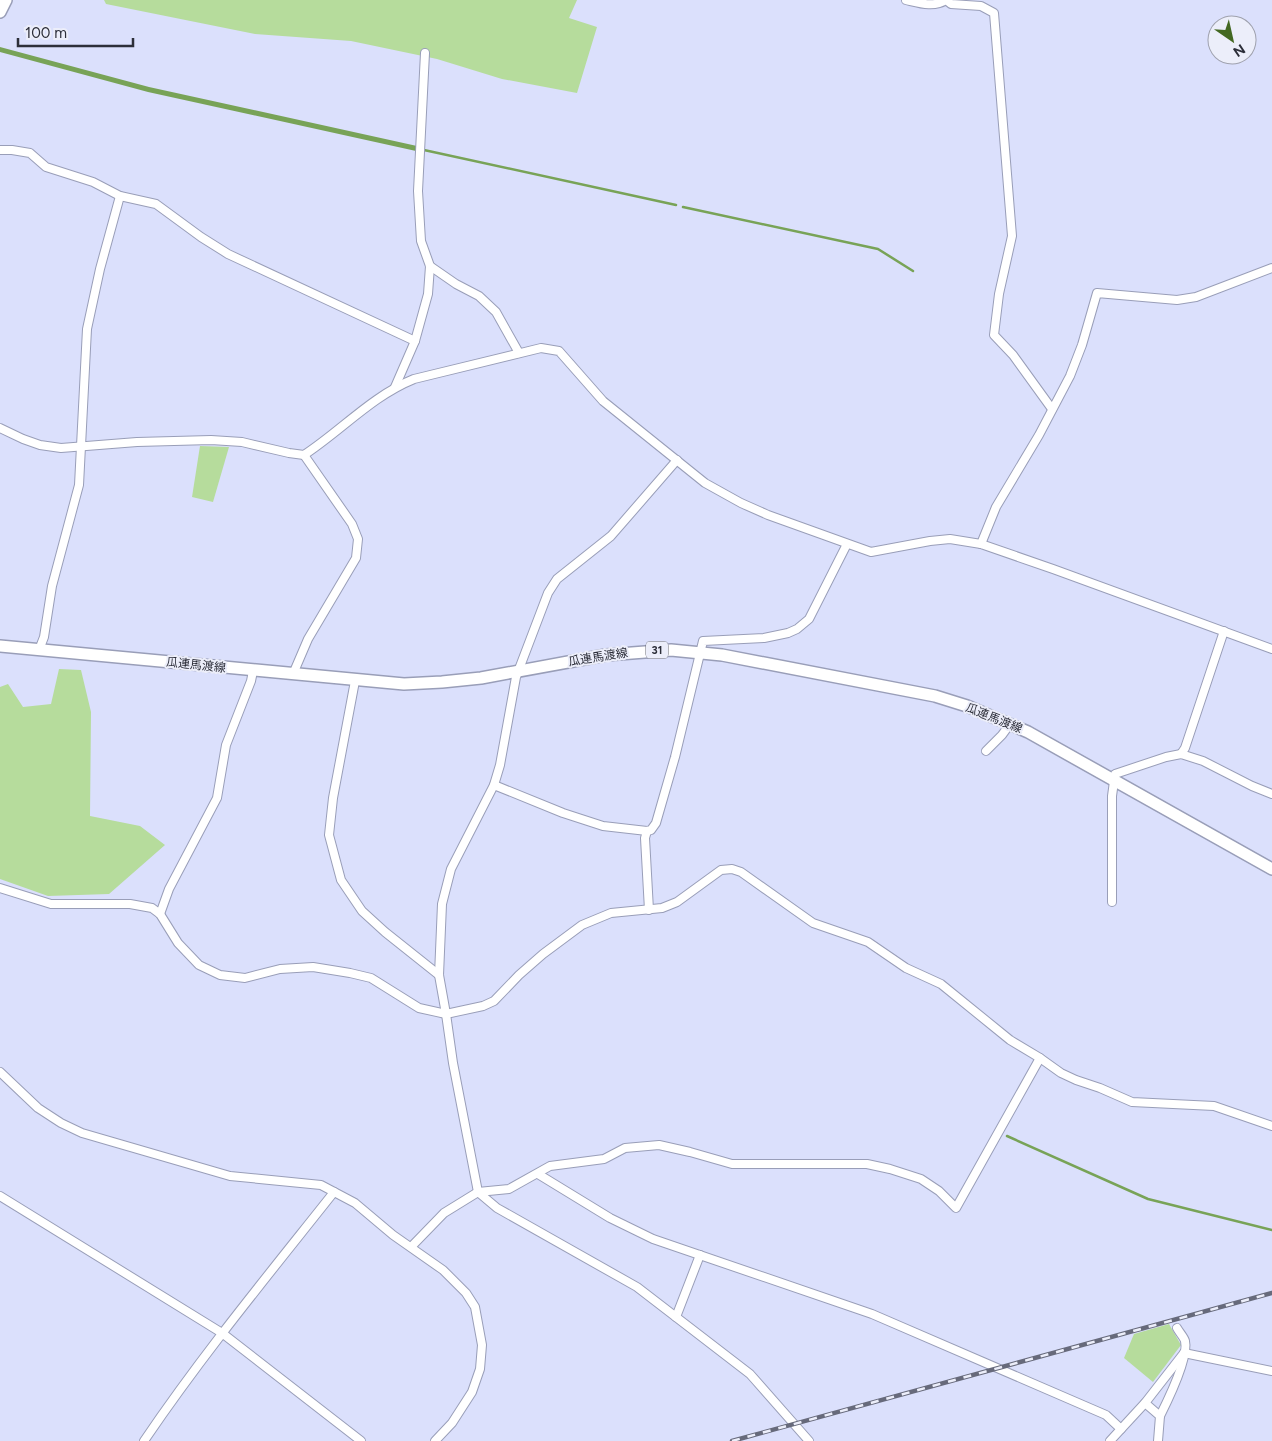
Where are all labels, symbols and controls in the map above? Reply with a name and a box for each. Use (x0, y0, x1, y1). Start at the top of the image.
scale bar (18, 15, 132, 47)
north arrow (1207, 15, 1257, 65)
text: 100 m (25, 24, 67, 42)
text: N (1230, 40, 1248, 60)
road number: 31 (646, 642, 668, 658)
street label: 瓜連馬渡線 (567, 645, 629, 669)
street label: 瓜連馬渡線 (165, 655, 227, 675)
street label: 瓜連馬渡線 (964, 700, 1024, 736)

